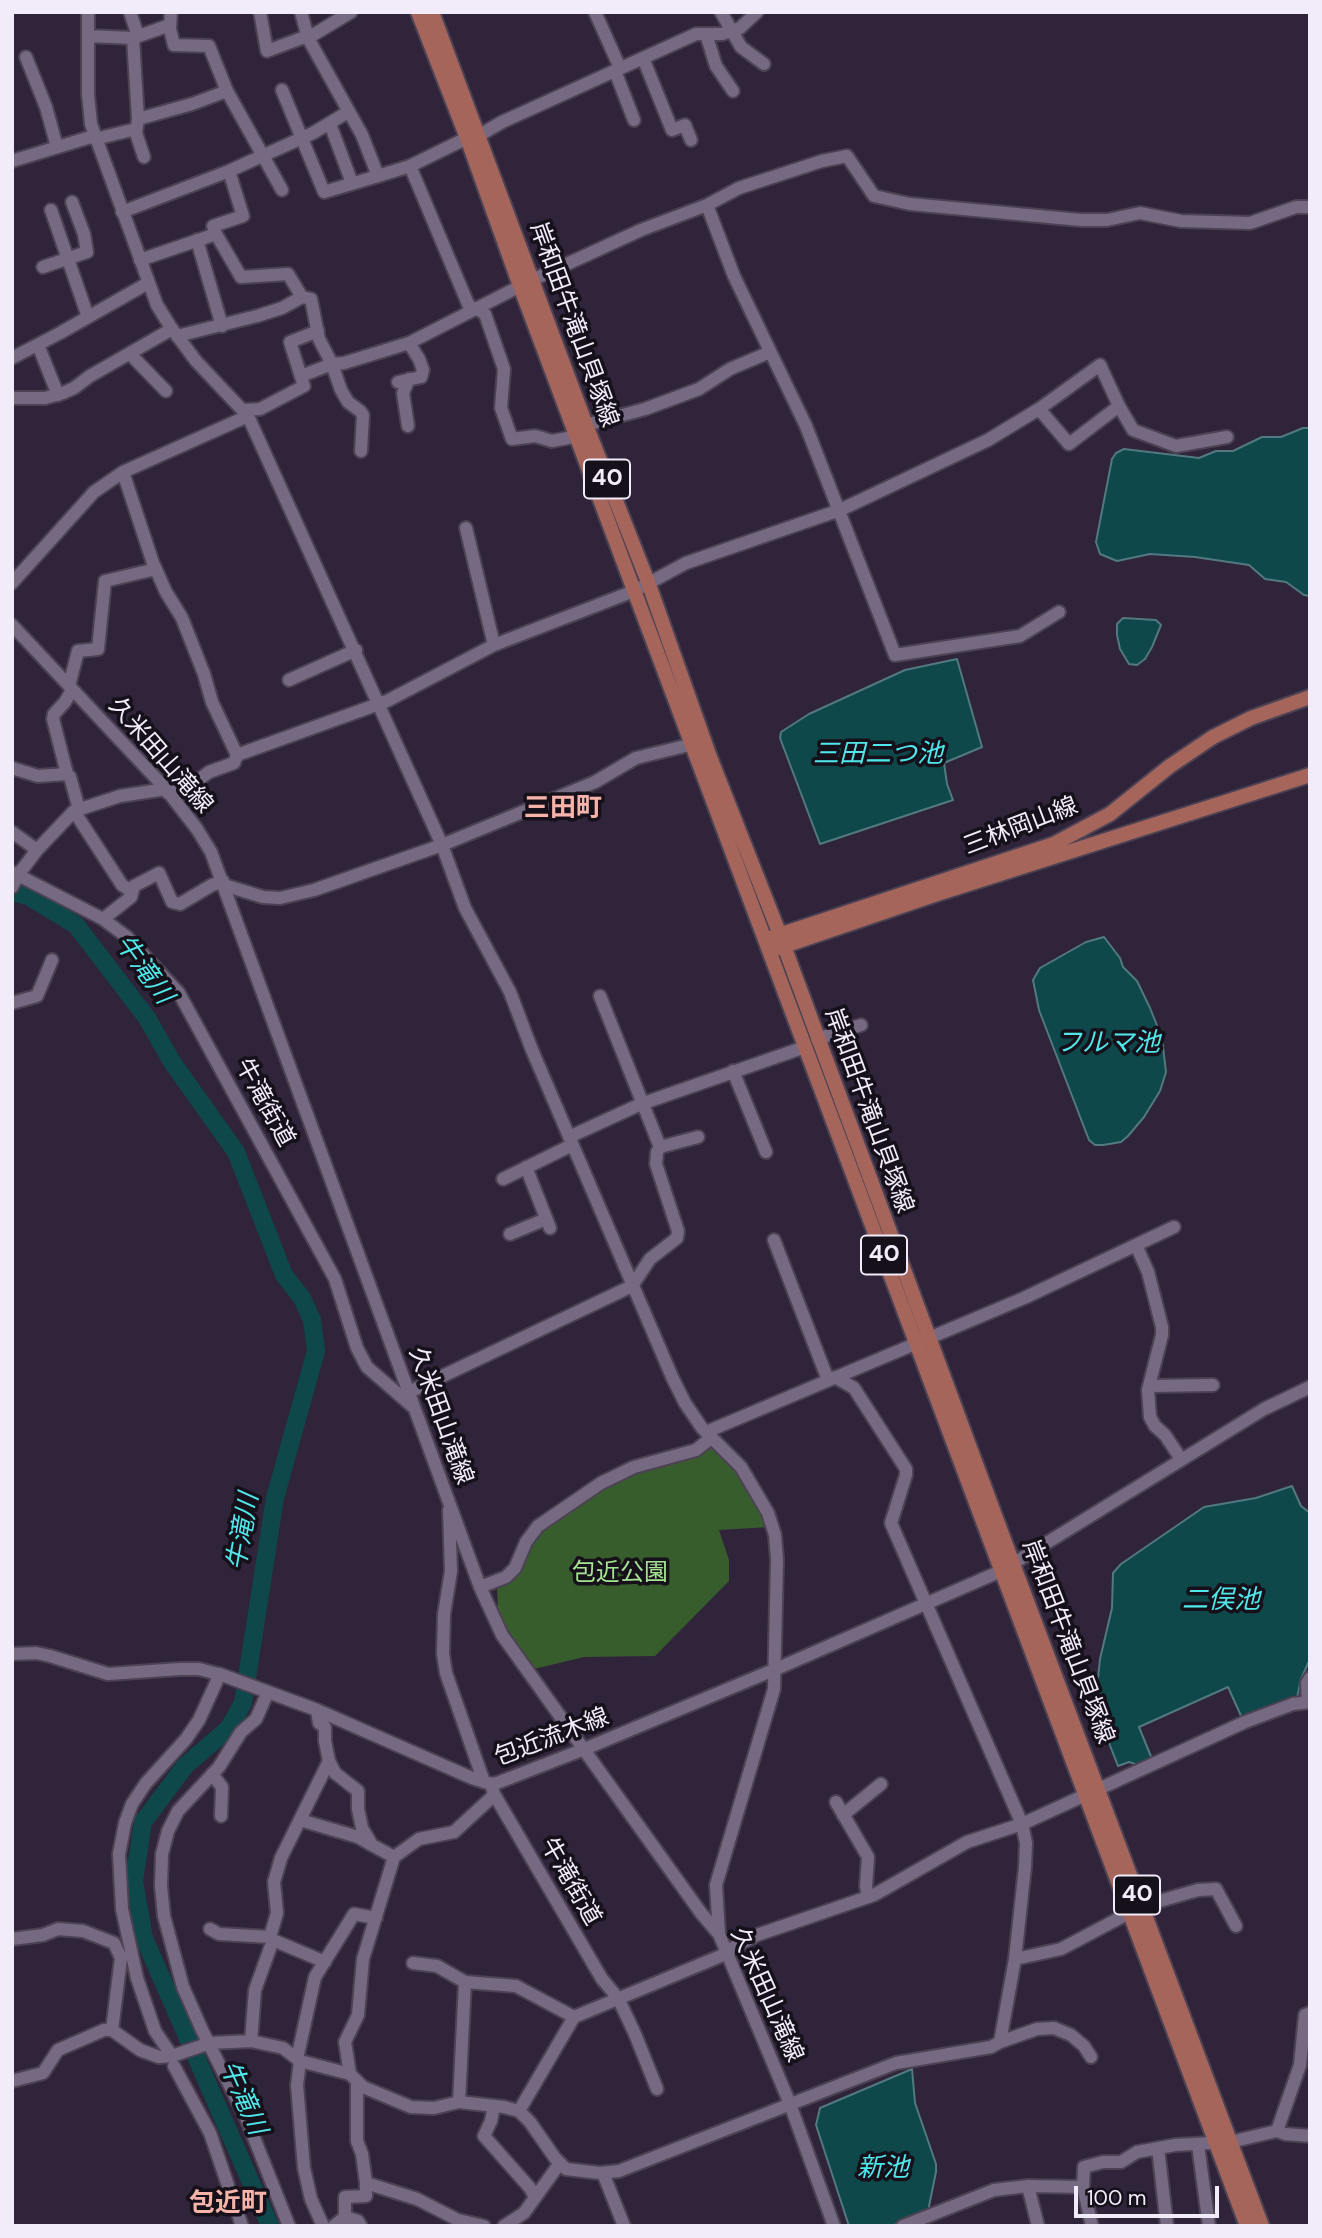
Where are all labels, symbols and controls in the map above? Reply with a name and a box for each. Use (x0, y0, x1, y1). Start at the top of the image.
street label: 岸和田牛滝山貝塚線 (523, 219, 623, 431)
road number: 40 (584, 460, 630, 499)
street label: 久米田山滝線 (102, 692, 218, 820)
water label: 三田二つ池 (813, 739, 943, 771)
street label: 三林岡山線 (960, 792, 1082, 862)
district label: 三田町 (524, 793, 602, 825)
water label: 牛滝川 (107, 929, 179, 1011)
street label: 岸和田牛滝山貝塚線 (818, 1005, 918, 1217)
water label: フルマ池 (1056, 1028, 1160, 1060)
street label: 牛滝街道 (228, 1054, 300, 1152)
road number: 40 (861, 1236, 907, 1274)
street label: 久米田山滝線 (402, 1343, 478, 1489)
water label: 牛滝川 (222, 1491, 266, 1573)
street label: 岸和田牛滝山貝塚線 (1015, 1536, 1119, 1748)
park label: 包近公園 (572, 1560, 668, 1588)
water label: 二俣池 (1182, 1585, 1260, 1617)
street label: 包近流木線 (491, 1703, 613, 1773)
street label: 牛滝街道 (534, 1833, 606, 1931)
road number: 40 (1114, 1876, 1160, 1914)
street label: 久米田山滝線 (724, 1923, 808, 2067)
water label: 牛滝川 (212, 2056, 272, 2140)
water label: 新池 (857, 2153, 909, 2185)
scale bar (1077, 2172, 1222, 2216)
text: 100 m (1087, 2184, 1147, 2212)
district label: 包近町 (189, 2188, 267, 2220)

